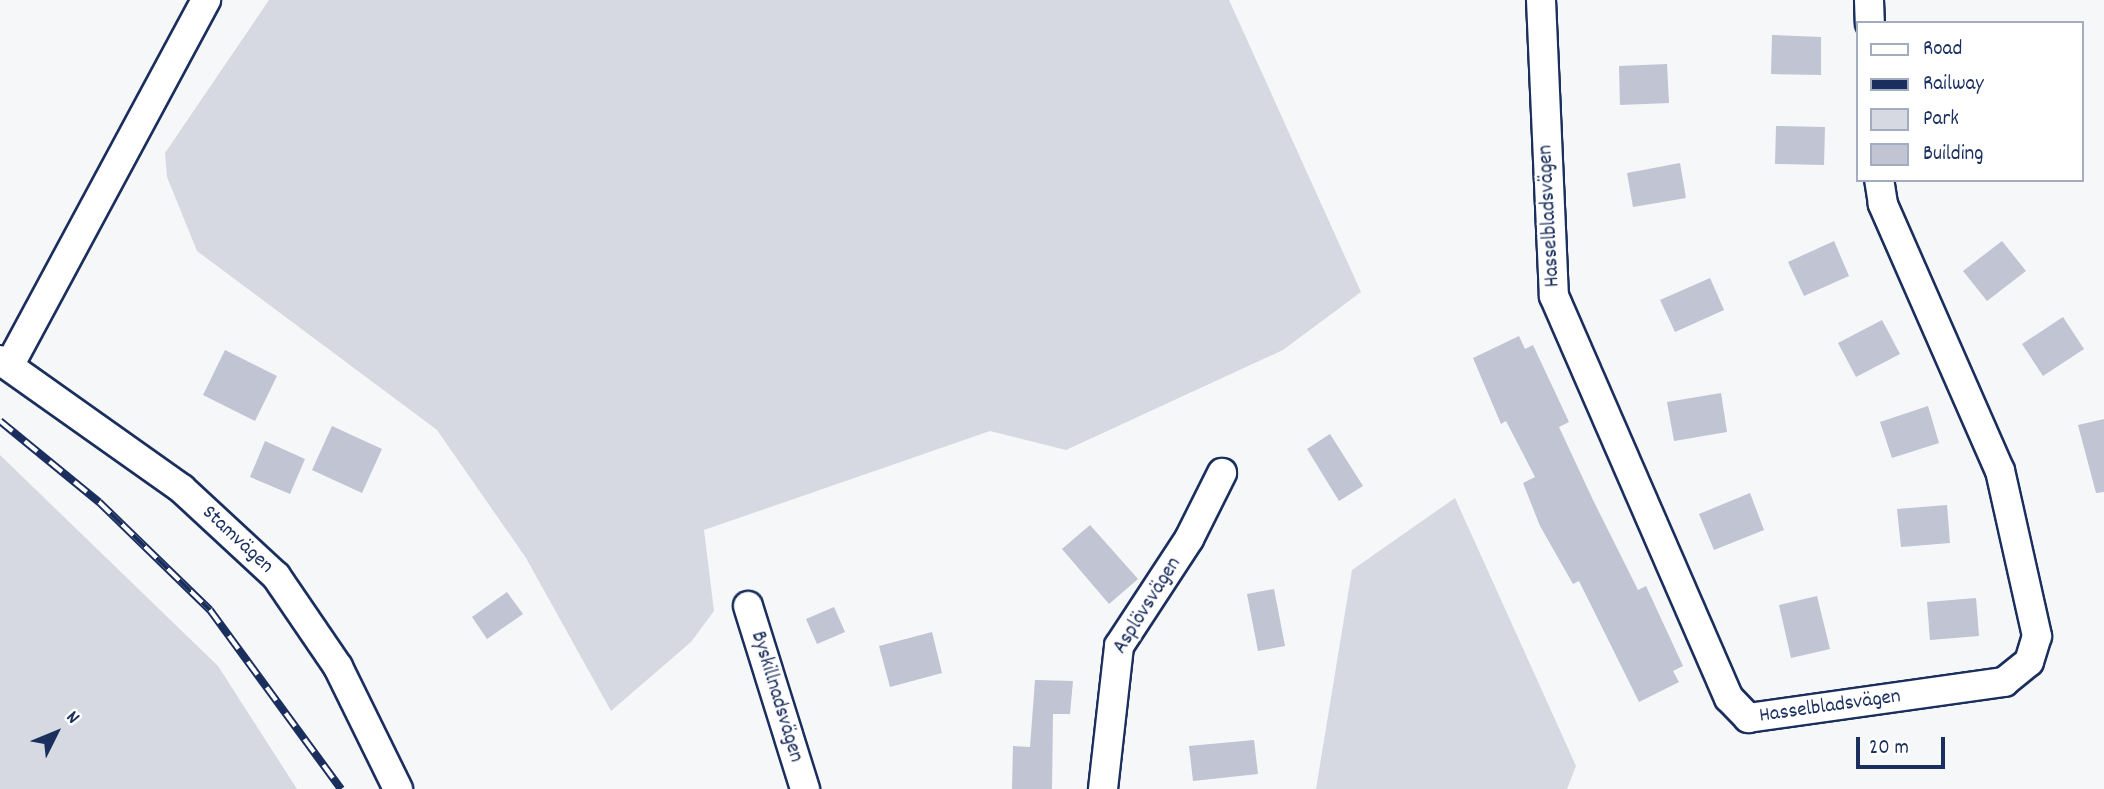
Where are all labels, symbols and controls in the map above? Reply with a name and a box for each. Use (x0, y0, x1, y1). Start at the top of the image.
legend (1856, 21, 2083, 182)
text: Road (1923, 35, 1962, 65)
text: Railway (1923, 70, 1984, 100)
text: Park (1923, 105, 1959, 135)
text: Building (1923, 140, 1983, 170)
street label: Hasselbladsvägen (1534, 144, 1566, 288)
street label: Stamvägen (196, 501, 278, 579)
street label: Asplövsvägen (1108, 553, 1188, 659)
street label: Byskillnadsvägen (744, 629, 808, 765)
street label: Hasselbladsvägen (1758, 685, 1902, 729)
north arrow (21, 698, 91, 768)
text: N (59, 706, 85, 731)
scale bar (1859, 722, 1948, 766)
text: 20 m (1869, 734, 1909, 764)

